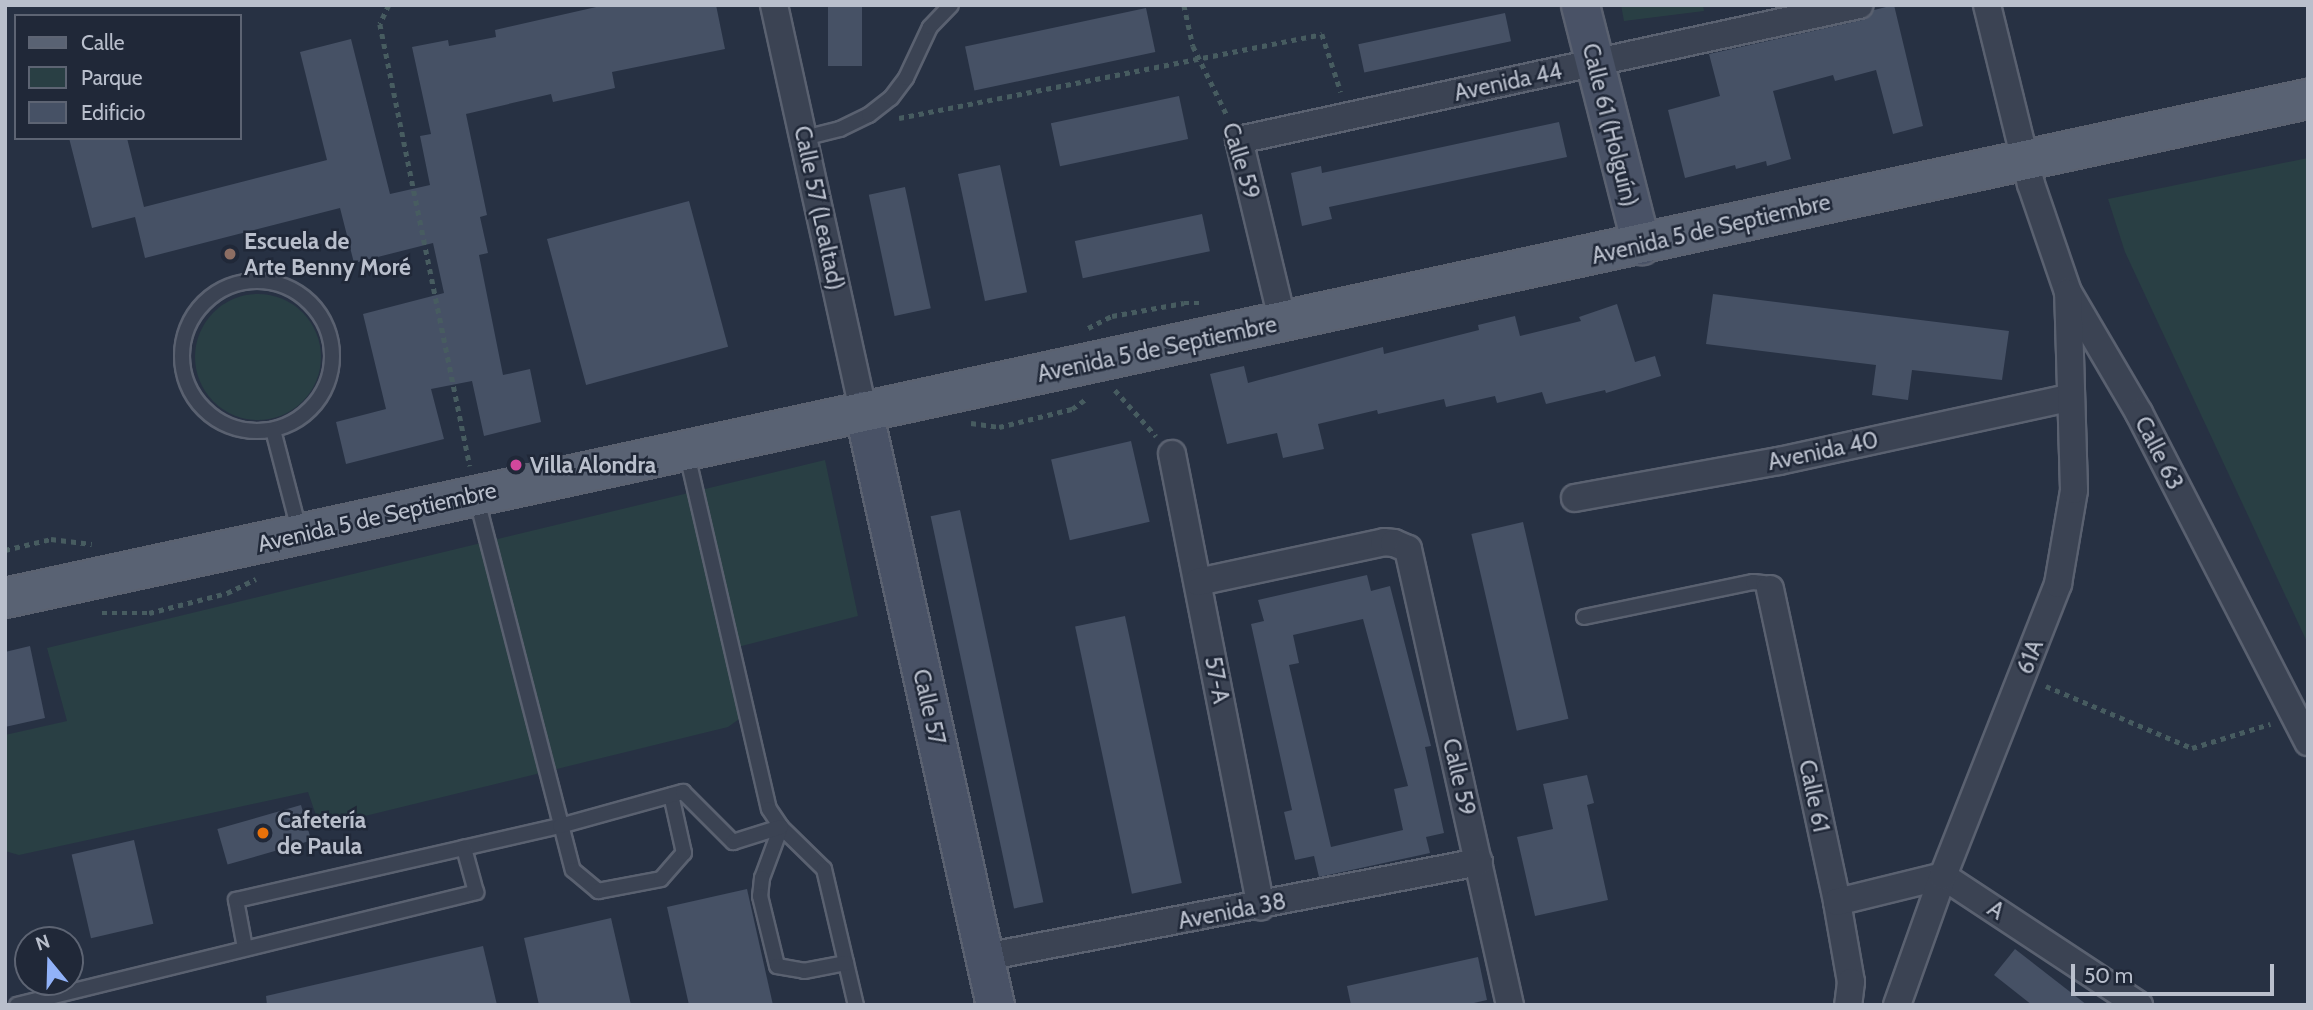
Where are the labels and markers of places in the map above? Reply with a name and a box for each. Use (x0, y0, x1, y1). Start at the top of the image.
place label: Escuela de Arte Benny Moré (244, 227, 411, 281)
marker: Escuela de Arte Benny Moré (222, 246, 238, 262)
place label: Villa Alondra (530, 451, 656, 479)
marker: Villa Alondra (508, 457, 524, 473)
place label: Cafetería de Paula (277, 806, 366, 860)
marker: Cafetería de Paula (255, 825, 271, 841)

